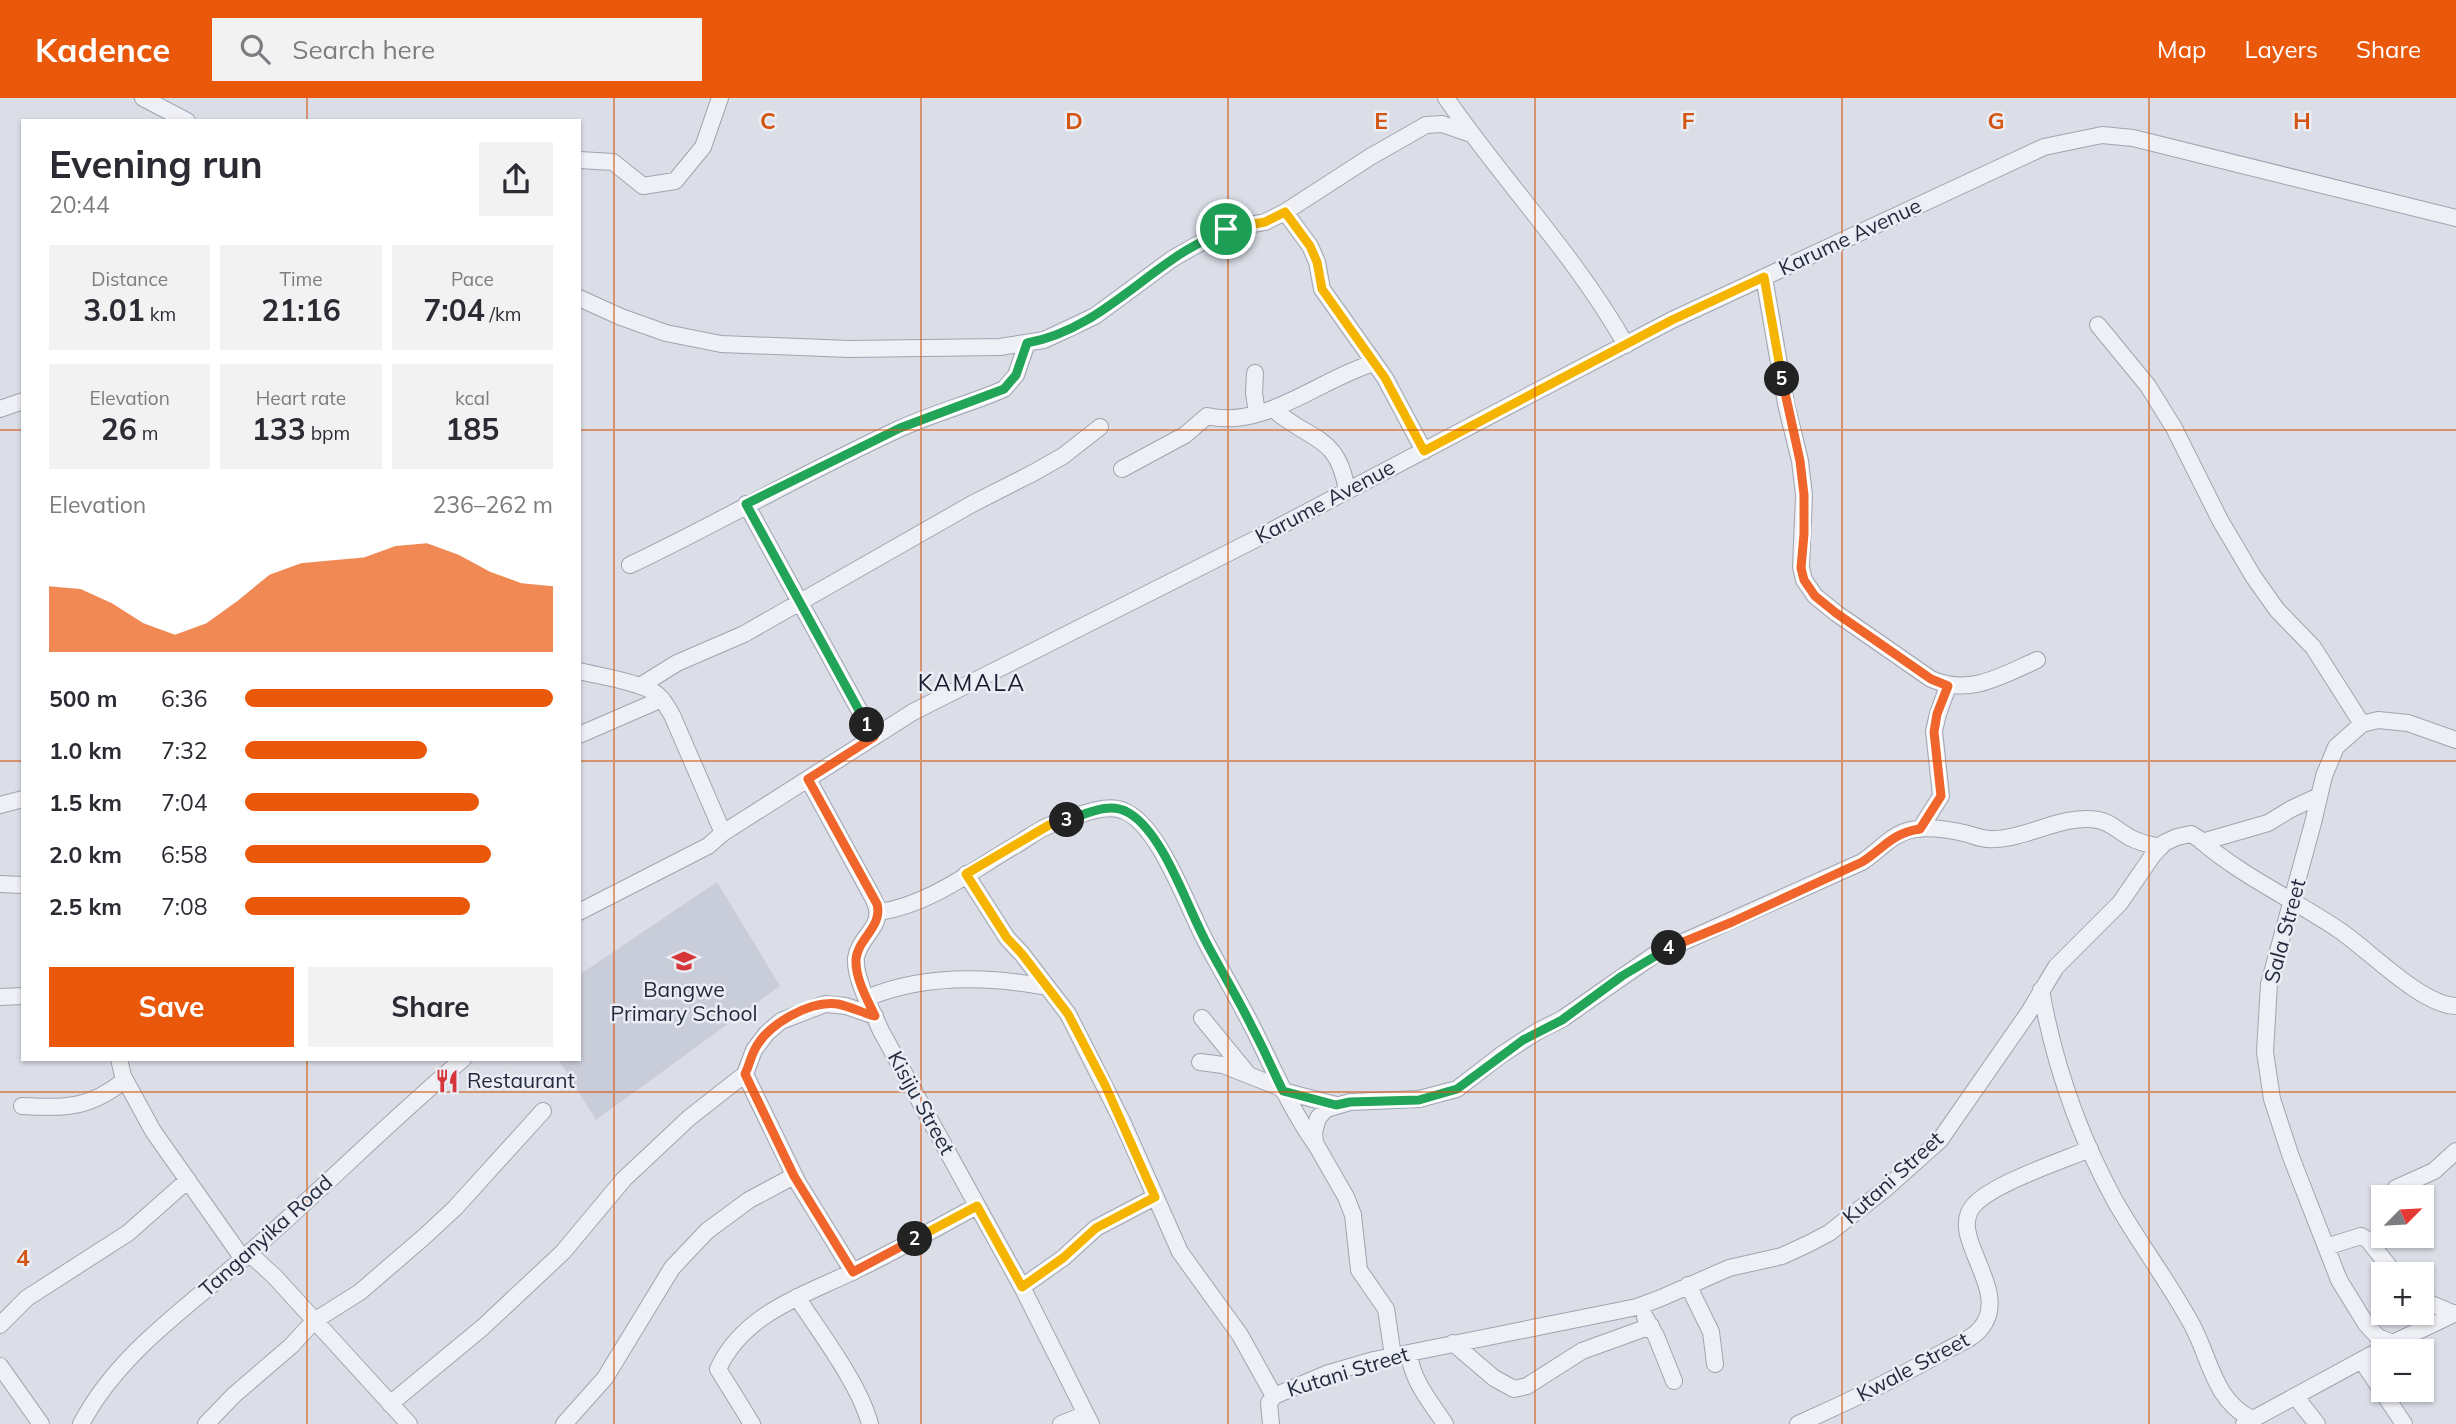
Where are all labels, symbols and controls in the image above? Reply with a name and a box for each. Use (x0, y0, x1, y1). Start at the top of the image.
search box (212, 18, 702, 81)
text: Kadence (35, 29, 170, 70)
icon: search (236, 30, 274, 68)
text: Search here (292, 33, 435, 66)
text: Map (2157, 34, 2206, 64)
text: Layers (2244, 34, 2318, 64)
text: Share (2356, 34, 2421, 64)
text: C (760, 106, 776, 135)
text: D (1065, 106, 1083, 135)
text: E (1374, 106, 1388, 135)
text: F (1681, 106, 1695, 135)
text: G (1987, 106, 2005, 135)
text: H (2293, 106, 2311, 135)
text: Evening run (49, 140, 263, 188)
button: share (479, 142, 553, 216)
text: 20:44 (49, 190, 109, 219)
street label: Karume Avenue (1774, 192, 1925, 280)
pin (1196, 199, 1256, 259)
icon: arrive (1207, 210, 1245, 248)
text: Distance (91, 267, 168, 291)
text: Time (279, 267, 323, 291)
text: Pace (451, 267, 494, 291)
text: 3.01 (83, 291, 145, 329)
text: 21:16 (261, 291, 341, 329)
text: 7:04 (423, 291, 485, 329)
text: km (145, 302, 176, 326)
text: /km (485, 302, 521, 326)
pin: 5 (1764, 362, 1800, 396)
text: 5 (1776, 366, 1787, 390)
text: Elevation (89, 386, 170, 410)
text: Heart rate (256, 386, 346, 410)
text: kcal (455, 386, 490, 410)
text: 26 (101, 410, 137, 448)
text: 133 (252, 410, 306, 448)
text: 185 (445, 410, 499, 448)
text: m (137, 421, 158, 445)
text: bpm (306, 421, 350, 445)
street label: Karume Avenue (1250, 453, 1399, 549)
text: Elevation (49, 490, 146, 519)
text: 236–262 m (432, 490, 553, 519)
district label: KAMALA (918, 668, 1026, 697)
text: 500 m (49, 684, 117, 713)
text: 6:36 (161, 684, 208, 713)
pin: 1 (850, 708, 884, 742)
text: 1 (861, 712, 872, 736)
text: 1.0 km (49, 736, 122, 765)
text: 7:32 (161, 736, 208, 765)
text: 1.5 km (49, 788, 122, 817)
text: 7:04 (161, 788, 208, 817)
pin: 3 (1050, 802, 1084, 838)
text: 3 (1061, 807, 1072, 831)
text: 2.0 km (49, 840, 122, 869)
text: 6:58 (161, 840, 208, 869)
street label: Sala Street (2258, 876, 2310, 986)
text: 2.5 km (49, 892, 122, 921)
text: 7:08 (161, 892, 208, 921)
pin: 4 (1652, 930, 1686, 966)
text: 4 (1663, 935, 1674, 959)
school or university icon: Bangwe Primary School (670, 947, 698, 975)
button: Save (49, 967, 294, 1047)
button: Share (308, 967, 553, 1047)
place label: Bangwe Primary School (611, 976, 757, 1026)
street label: Kisiju Street (883, 1046, 961, 1159)
restaurant icon: Restaurant (433, 1067, 461, 1095)
place label: Restaurant (467, 1067, 575, 1093)
street label: Kutani Street (1837, 1125, 1948, 1229)
street label: Tanganyika Road (194, 1169, 337, 1302)
north arrow (2371, 1185, 2434, 1248)
map controls (2371, 1185, 2434, 1402)
pin: 2 (898, 1222, 932, 1256)
text: 2 (909, 1226, 920, 1250)
text: 4 (16, 1243, 30, 1272)
button: + (2371, 1262, 2434, 1325)
street label: Kwale Street (1852, 1326, 1973, 1407)
button: − (2371, 1339, 2434, 1402)
street label: Kutani Street (1284, 1340, 1412, 1402)

